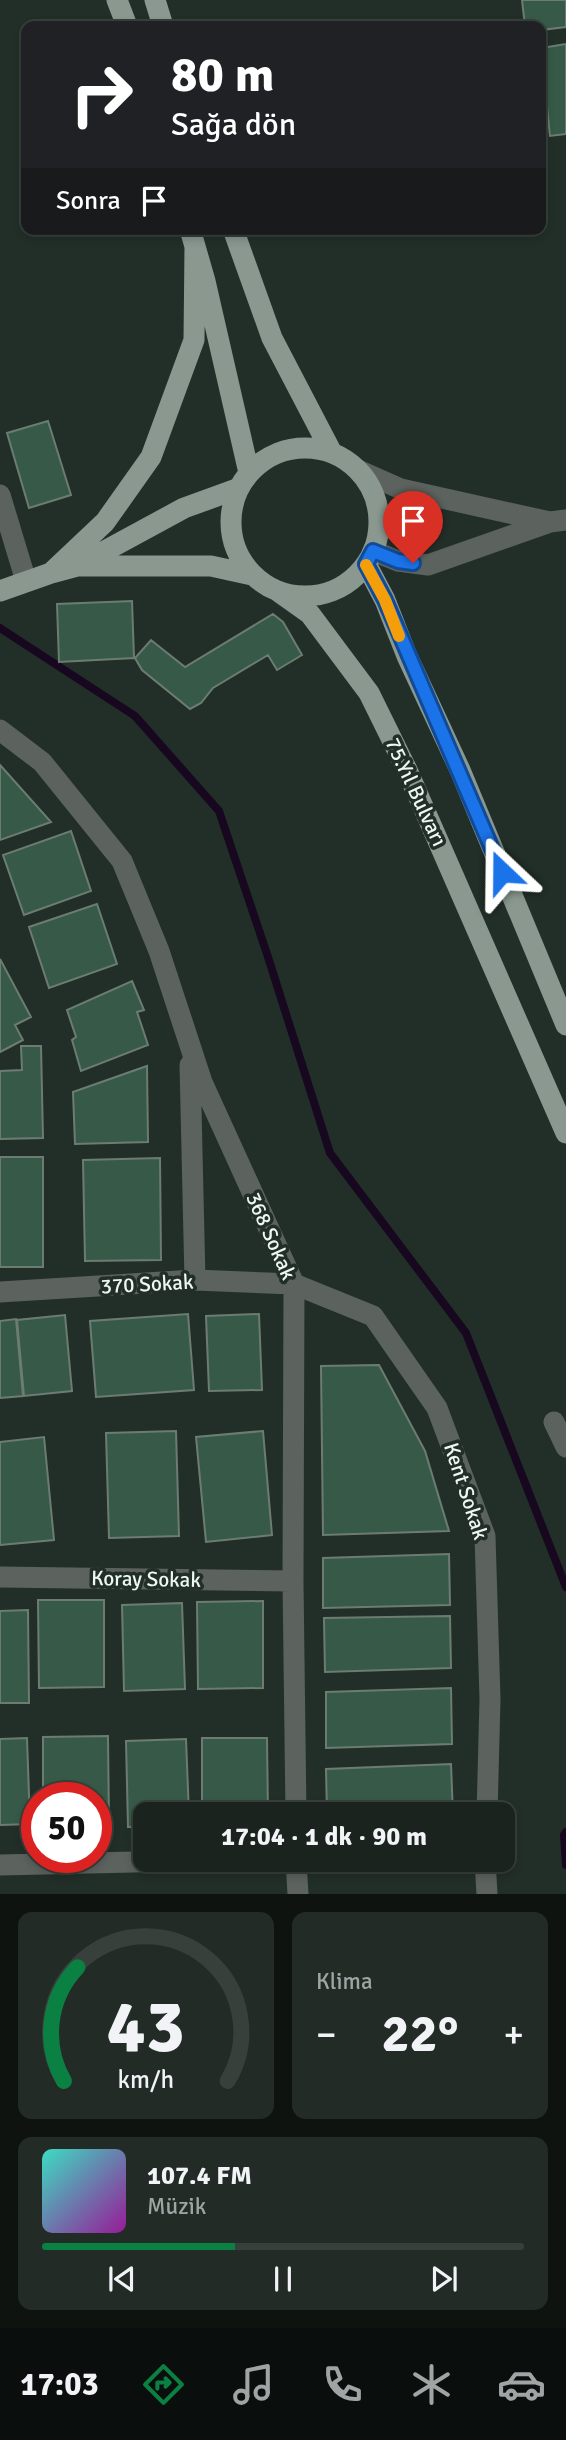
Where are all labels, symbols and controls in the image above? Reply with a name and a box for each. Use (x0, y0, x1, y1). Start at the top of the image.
text: 80 m (171, 45, 274, 105)
icon: right (56, 49, 147, 140)
text: Sağa dön (171, 105, 296, 144)
icon: arrive (135, 182, 173, 220)
text: Sonra (56, 185, 121, 217)
pin (383, 491, 443, 563)
icon: arrive (394, 502, 432, 540)
street label: 75.Yıl Bulvarı (380, 734, 452, 850)
position arrow (465, 835, 539, 909)
street label: 368 Sokak (240, 1188, 302, 1284)
street label: 370 Sokak (100, 1269, 195, 1299)
street label: Kent Sokak (438, 1439, 494, 1543)
street label: Koray Sokak (91, 1565, 202, 1593)
speed limit sign: 50 (21, 1782, 112, 1873)
text: 17:04 · 1 dk · 90 m (221, 1821, 427, 1853)
text: Klima (316, 1967, 373, 1996)
text: 43 (107, 1984, 185, 2073)
text: 22° (382, 2002, 458, 2066)
text: − (316, 2011, 337, 2058)
text: + (503, 2011, 524, 2058)
text: km/h (118, 2064, 174, 2095)
text: 107.4 FM (147, 2160, 252, 2192)
text: Müzik (147, 2192, 206, 2221)
icon: previous (103, 2260, 141, 2298)
icon: pause (264, 2260, 302, 2298)
icon: next (425, 2260, 463, 2298)
icon: directions (139, 2360, 188, 2409)
icon: music (229, 2360, 278, 2409)
icon: phone (318, 2360, 367, 2409)
icon: climate (407, 2360, 456, 2409)
icon: car (497, 2360, 546, 2409)
text: 17:03 (20, 2365, 99, 2404)

